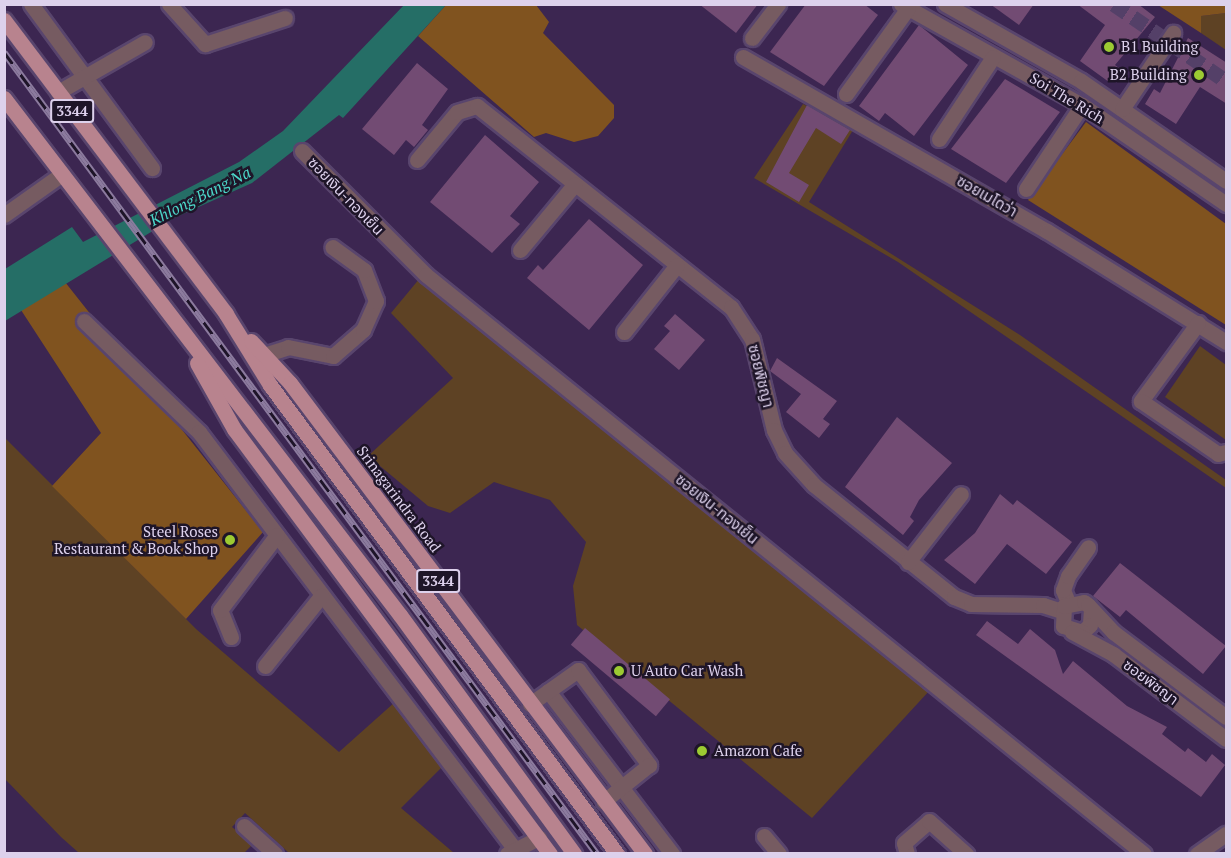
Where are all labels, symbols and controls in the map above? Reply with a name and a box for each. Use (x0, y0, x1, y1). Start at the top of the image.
place label: B1 Building (1121, 38, 1198, 56)
marker: B1 Building (1102, 40, 1116, 54)
place label: B2 Building (1110, 66, 1187, 84)
marker: B2 Building (1192, 68, 1206, 82)
street label: Soi The Rich (1027, 69, 1107, 127)
road number: 3344 (50, 100, 94, 122)
street label: ซอยเงิน-ทองเย็น (304, 153, 388, 239)
water label: Khlong Bang Na (146, 162, 254, 230)
street label: ซอยเมโดว่า (954, 172, 1020, 220)
street label: ซอยพิชญา (744, 343, 778, 409)
street label: Srinagarindra Road (353, 442, 445, 556)
street label: ซอยเงิน-ทองเย็น (672, 470, 762, 548)
place label: Steel Roses Restaurant & Book Shop (54, 522, 218, 557)
marker: Steel Roses Restaurant & Book Shop (223, 533, 237, 547)
road number: 3344 (416, 570, 460, 592)
street label: ซอยพิชญา (1120, 655, 1182, 709)
place label: U Auto Car Wash (631, 662, 744, 680)
marker: U Auto Car Wash (612, 664, 626, 678)
place label: Amazon Cafe (714, 742, 802, 760)
marker: Amazon Cafe (695, 744, 709, 758)

